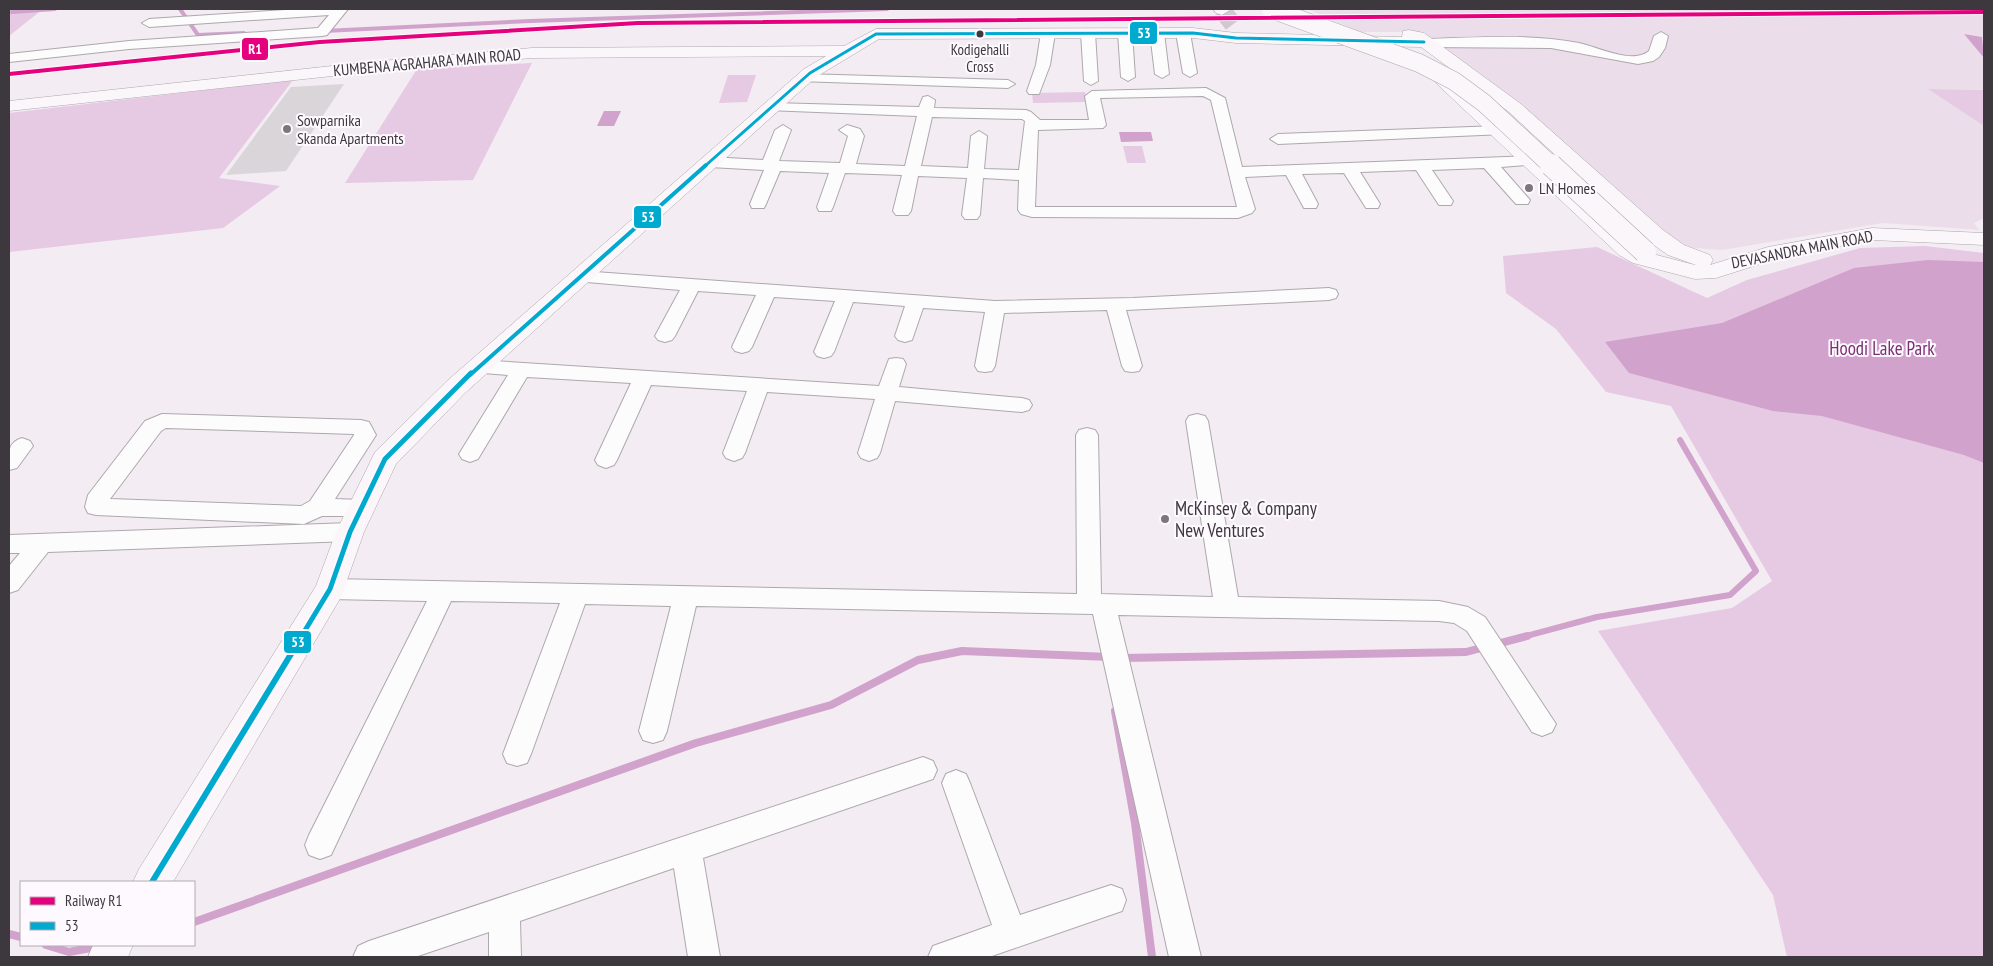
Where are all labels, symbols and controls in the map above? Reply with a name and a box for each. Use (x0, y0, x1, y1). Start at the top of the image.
line badge: 53 (1129, 21, 1158, 45)
text: 53 (1137, 24, 1151, 42)
marker: Kodigehalli Cross (975, 29, 985, 39)
line badge: R1 (241, 37, 269, 61)
text: R1 (248, 40, 262, 58)
place label: Kodigehalli Cross (951, 40, 1009, 76)
street label: KUMBENA AGRAHARA MAIN ROAD (332, 44, 522, 80)
place label: Sowparnika Skanda Apartments (297, 110, 404, 148)
marker: Sowparnika Skanda Apartments (281, 123, 293, 135)
place label: LN Homes (1539, 178, 1596, 198)
marker: LN Homes (1523, 182, 1535, 194)
line badge: 53 (633, 205, 662, 229)
text: 53 (641, 208, 655, 226)
street label: DEVASANDRA MAIN ROAD (1729, 225, 1875, 273)
park label: Hoodi Lake Park (1829, 336, 1935, 360)
place label: McKinsey & Company New Ventures (1175, 496, 1318, 542)
marker: McKinsey & Company New Ventures (1159, 513, 1171, 525)
line badge: 53 (283, 630, 312, 654)
text: 53 (291, 633, 305, 651)
legend (20, 881, 195, 946)
text: Railway R1 (65, 891, 122, 910)
text: 53 (65, 916, 79, 935)

